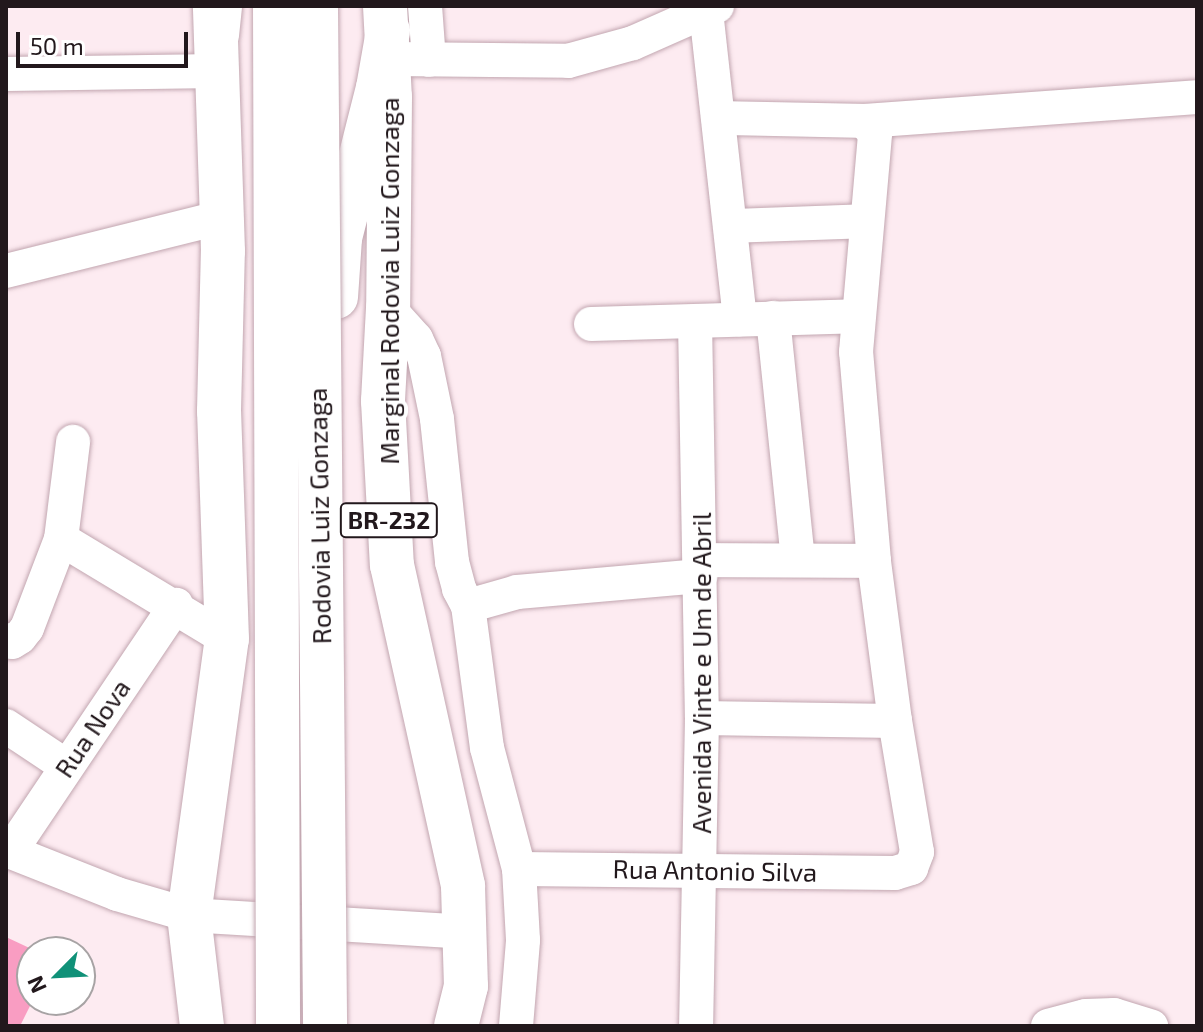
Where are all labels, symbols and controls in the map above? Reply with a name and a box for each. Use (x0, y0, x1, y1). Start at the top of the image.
scale bar (20, 16, 192, 66)
text: 50 m (30, 31, 84, 60)
street label: Marginal Rodovia Luiz Gonzaga (373, 97, 405, 465)
street label: Rodovia Luiz Gonzaga (301, 387, 337, 645)
road number: BR-232 (339, 500, 439, 540)
street label: Avenida Vinte e Um de Abril (685, 512, 717, 834)
street label: Rua Nova (48, 673, 136, 783)
street label: Rua Antonio Silva (612, 853, 818, 887)
north arrow (16, 936, 96, 1016)
text: N (21, 972, 51, 998)

